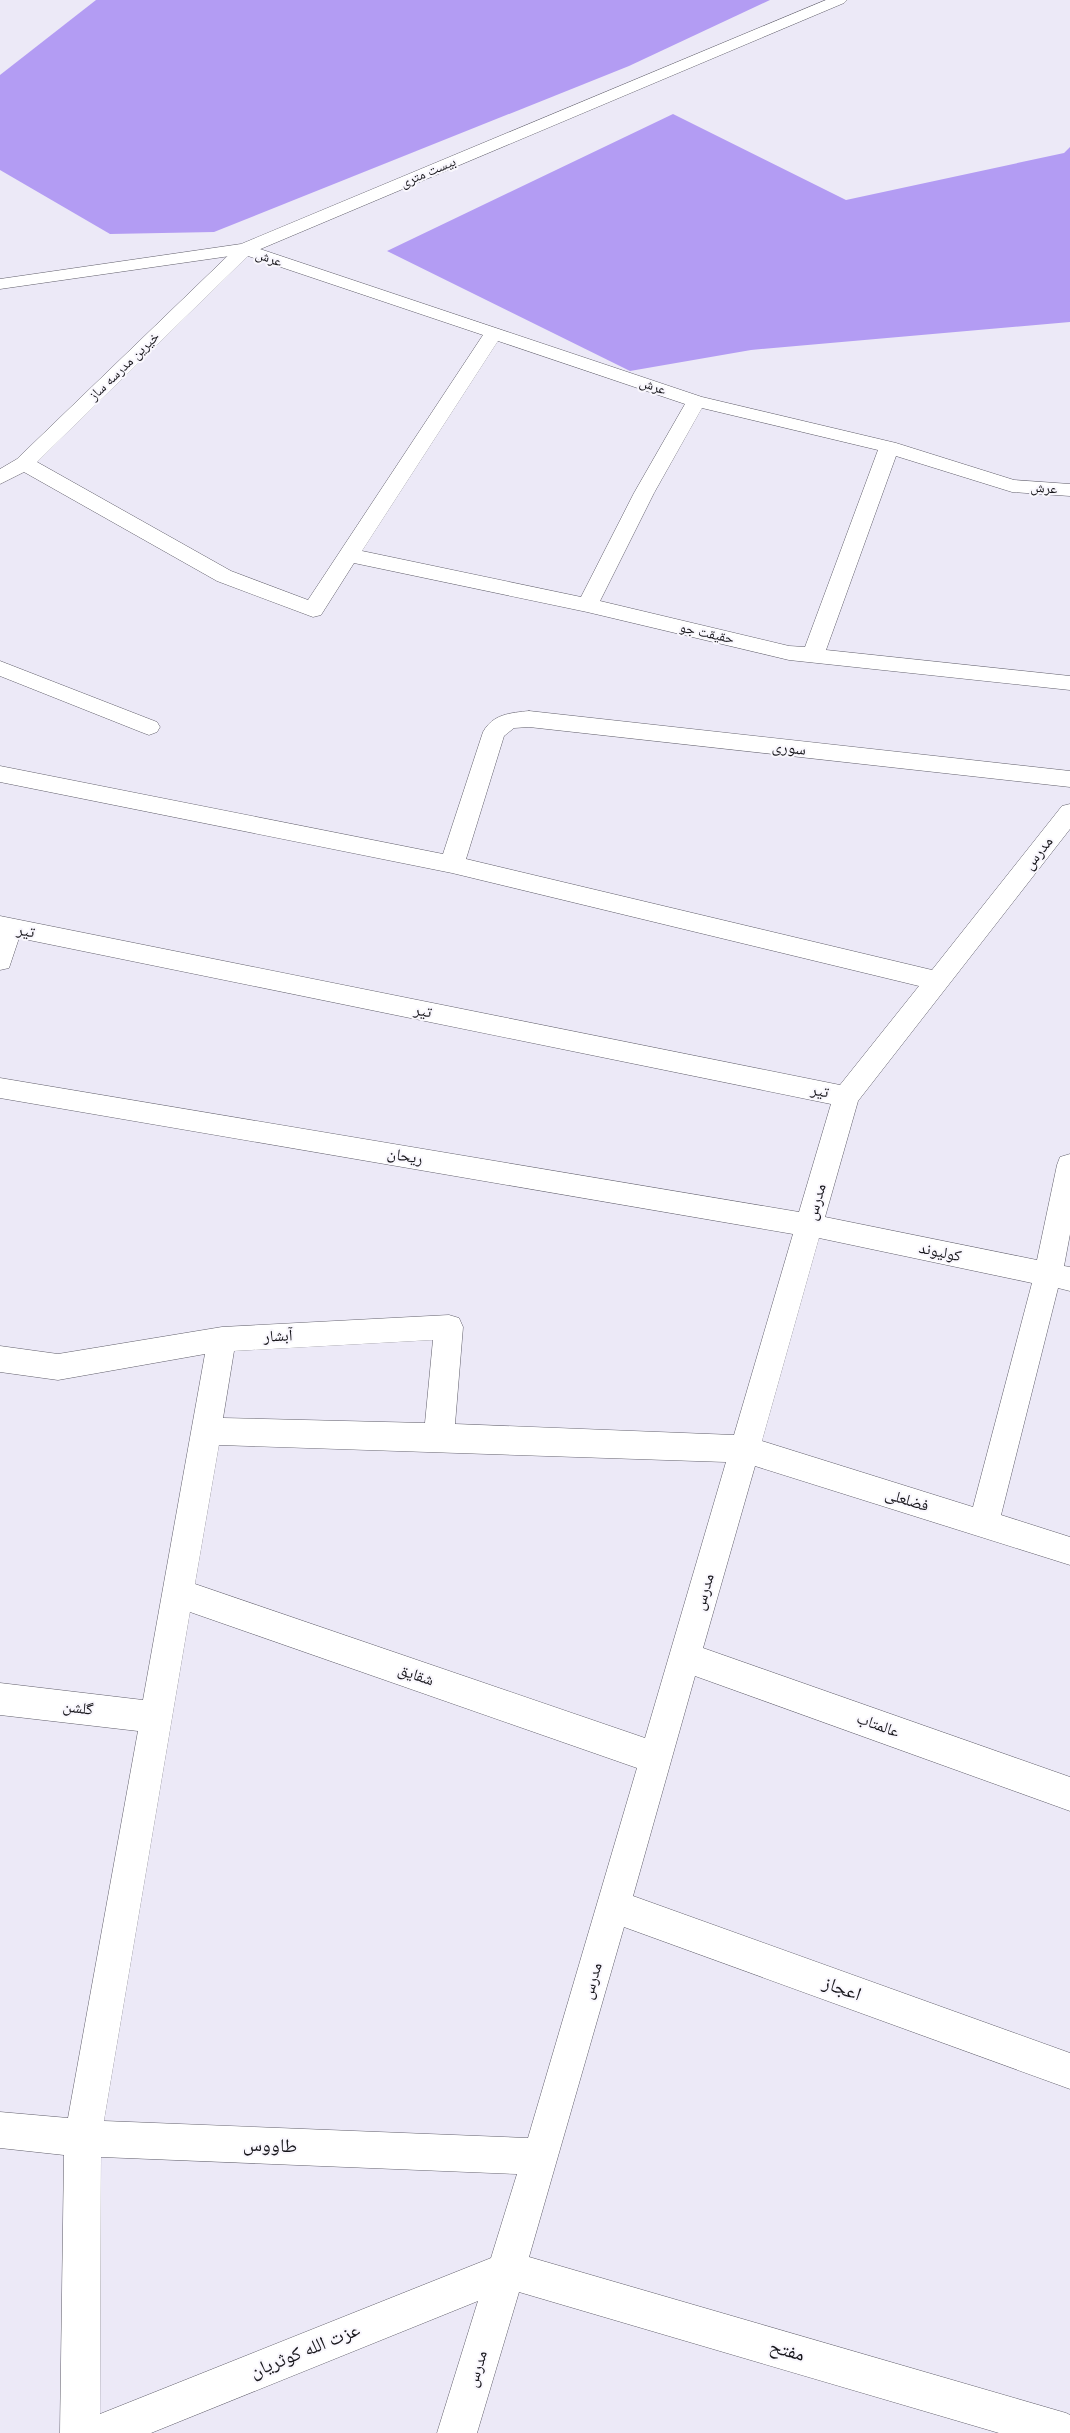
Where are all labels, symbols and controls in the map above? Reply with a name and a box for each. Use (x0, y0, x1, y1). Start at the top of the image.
street label: بیست متری (397, 151, 459, 193)
street label: عرش (253, 244, 285, 272)
street label: خیرین مدرسه ساز (83, 327, 164, 406)
street label: عرش (637, 372, 669, 400)
street label: عرش (1030, 477, 1058, 499)
street label: حقیقت جو (678, 617, 736, 649)
street label: سوری (771, 734, 807, 762)
street label: مدرس (1017, 831, 1059, 875)
street label: تیر (14, 917, 37, 945)
street label: تیر (411, 997, 434, 1025)
street label: تیر (808, 1077, 831, 1105)
street label: ریحان (385, 1141, 425, 1171)
street label: مدرس (799, 1181, 833, 1223)
street label: کولیوند (917, 1236, 964, 1268)
street label: آبشار (262, 1323, 294, 1349)
street label: فضلعلی (882, 1482, 932, 1518)
street label: مدرس (687, 1571, 721, 1613)
street label: شقایق (395, 1658, 437, 1692)
street label: گلشن (61, 1694, 95, 1722)
street label: عالمتاب (853, 1706, 903, 1744)
street label: مدرس (575, 1960, 609, 2002)
street label: اعجاز (818, 1968, 865, 2009)
street label: طاووس (242, 2131, 298, 2161)
street label: عزت الله کوثریان (245, 2316, 365, 2386)
street label: مفتح (766, 2332, 808, 2370)
street label: مدرس (460, 2348, 494, 2390)

